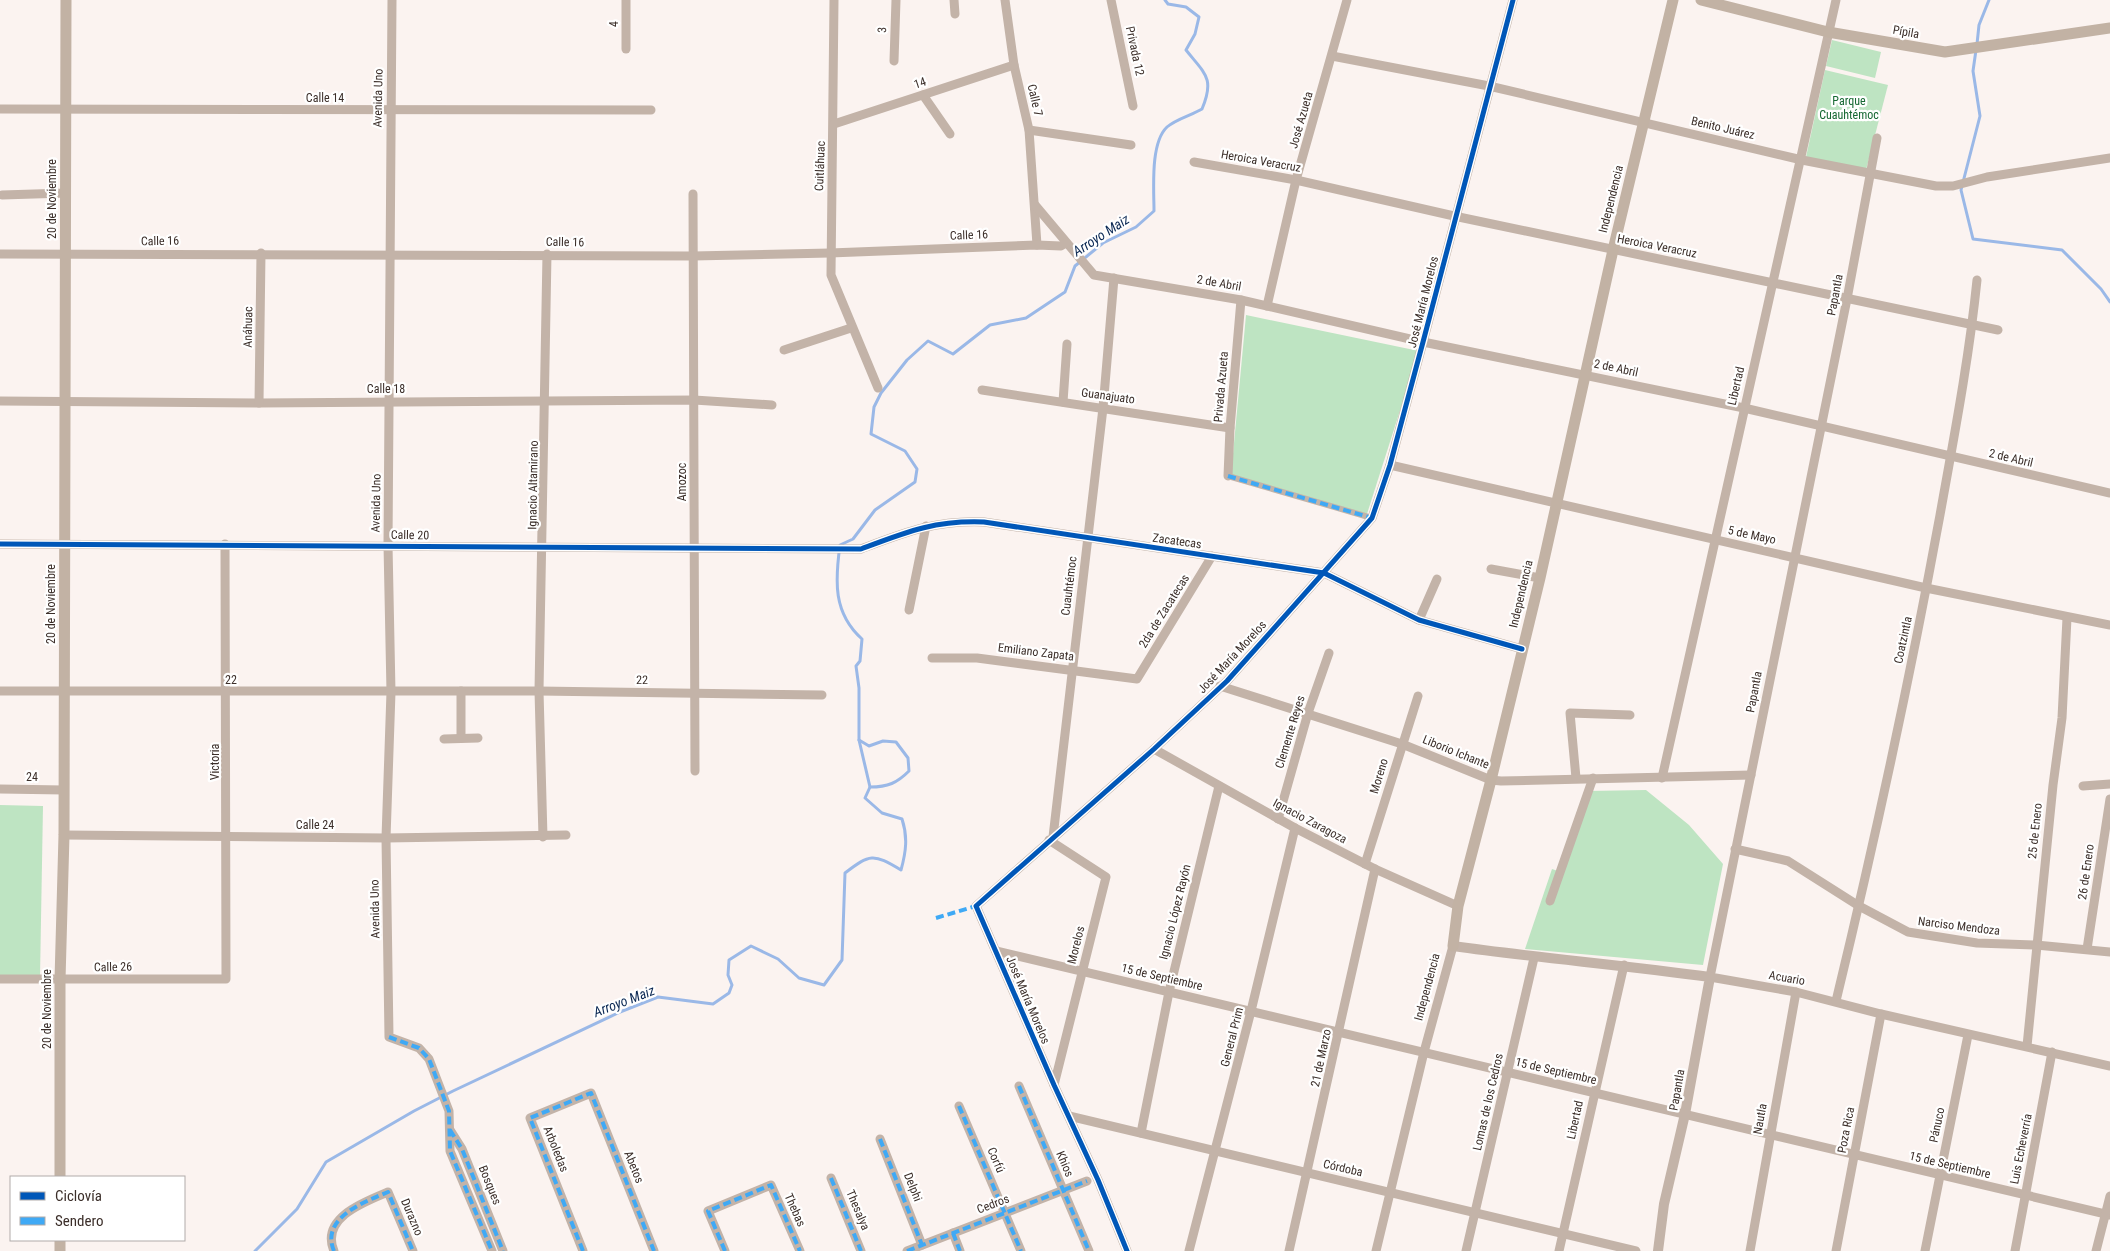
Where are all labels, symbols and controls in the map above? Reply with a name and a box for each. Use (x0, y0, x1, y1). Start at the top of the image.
street label: 4 (607, 21, 621, 27)
street label: Pípila (1892, 23, 1921, 41)
street label: Privada 12 (1123, 25, 1147, 77)
street label: 3 (875, 27, 889, 33)
street label: Avenida Uno (370, 68, 386, 128)
street label: 14 (912, 74, 928, 91)
street label: Calle 7 (1025, 83, 1045, 117)
street label: José Azueta (1286, 90, 1316, 150)
street label: Calle 14 (306, 91, 344, 105)
park label: Parque Cuauhtémoc (1819, 94, 1879, 122)
street label: Benito Juárez (1690, 114, 1756, 142)
street label: Cuitláhuac (812, 140, 828, 191)
street label: Heroica Veracruz (1220, 147, 1302, 175)
street label: 20 de Noviembre (45, 159, 59, 239)
street label: Independencia (1596, 164, 1626, 234)
water label: Arroyo Maiz (1069, 211, 1132, 260)
street label: Calle 16 (950, 227, 988, 243)
street label: Heroica Veracruz (1616, 231, 1698, 261)
street label: Calle 16 (141, 234, 179, 248)
street label: Calle 16 (546, 235, 584, 249)
street label: José María Morelos (1405, 255, 1441, 349)
street label: 2 de Abril (1196, 272, 1242, 294)
street label: Papantla (1824, 273, 1846, 317)
street label: Anáhuac (241, 306, 255, 348)
street label: Privada Azueta (1211, 351, 1231, 423)
street label: 2 de Abril (1593, 356, 1639, 380)
street label: Libertad (1725, 365, 1747, 407)
street label: Calle 18 (367, 382, 405, 396)
street label: Guanajuato (1080, 385, 1136, 407)
street label: Ignacio Altamirano (525, 440, 541, 530)
street label: 2 de Abril (1987, 446, 2035, 470)
street label: Amozoc (675, 462, 689, 501)
street label: Avenida Uno (368, 473, 384, 533)
street label: 5 de Mayo (1727, 523, 1777, 547)
street label: Calle 20 (391, 528, 429, 542)
street label: Zacatecas (1152, 531, 1202, 551)
street label: Cuauhtémoc (1058, 555, 1080, 616)
street label: Independencia (1506, 558, 1536, 629)
street label: 20 de Noviembre (44, 564, 58, 644)
street label: 2da de Zacatecas (1136, 572, 1192, 650)
street label: Coatzintla (1891, 615, 1915, 665)
street label: José María Morelos (1195, 618, 1269, 696)
street label: Emiliano Zapata (997, 640, 1075, 664)
street label: Papantla (1743, 670, 1765, 714)
street label: 22 (225, 673, 237, 687)
street label: 22 (636, 673, 648, 687)
street label: Clemente Reyes (1272, 694, 1308, 770)
street label: Liborio Ichante (1421, 732, 1492, 772)
street label: Victoria (208, 743, 222, 780)
street label: Moreno (1367, 757, 1391, 795)
street label: 24 (26, 770, 38, 784)
street label: Ignacio Zaragoza (1271, 796, 1350, 846)
street label: 25 de Enero (2025, 802, 2045, 860)
street label: Calle 24 (296, 818, 334, 832)
street label: 26 de Enero (2075, 843, 2097, 901)
street label: Ignacio López Rayón (1156, 863, 1194, 961)
street label: Avenida Uno (367, 879, 383, 939)
street label: Narciso Mendoza (1917, 914, 2001, 938)
street label: Morelos (1065, 925, 1087, 965)
street label: Independencia (1411, 952, 1443, 1022)
street label: José María Morelos (1003, 954, 1053, 1046)
street label: Calle 26 (94, 960, 132, 974)
street label: 15 de Septiembre (1120, 961, 1204, 993)
street label: Acuario (1768, 968, 1806, 988)
street label: 20 de Noviembre (40, 969, 54, 1049)
water label: Arroyo Maiz (590, 982, 657, 1020)
street label: General Prim (1218, 1006, 1246, 1068)
street label: 21 de Marzo (1308, 1028, 1334, 1088)
street label: Lomas de los Cedros (1470, 1052, 1506, 1152)
street label: 15 de Septiembre (1514, 1055, 1598, 1087)
street label: Papantla (1666, 1068, 1688, 1112)
street label: Libertad (1564, 1099, 1586, 1141)
street label: Nautla (1750, 1102, 1770, 1136)
street label: Poza Rica (1835, 1106, 1857, 1154)
street label: Pánuco (1926, 1106, 1948, 1144)
street label: Luis Echeverría (2007, 1112, 2035, 1185)
street label: Arboledas (541, 1124, 571, 1174)
street label: Corfú (984, 1145, 1008, 1175)
street label: Abetos (621, 1149, 647, 1185)
street label: Khios (1053, 1149, 1077, 1179)
street label: 15 de Septiembre (1908, 1149, 1992, 1181)
street label: Córdoba (1322, 1157, 1364, 1179)
street label: Bosques (476, 1163, 504, 1207)
street label: Delphi (901, 1171, 925, 1203)
legend (10, 1176, 185, 1241)
text: Ciclovía (55, 1187, 102, 1205)
street label: Thesalya (843, 1188, 873, 1232)
street label: Thebas (782, 1191, 808, 1229)
street label: Cedros (975, 1191, 1011, 1217)
street label: Durazno (398, 1196, 426, 1238)
text: Sendero (55, 1212, 104, 1230)

